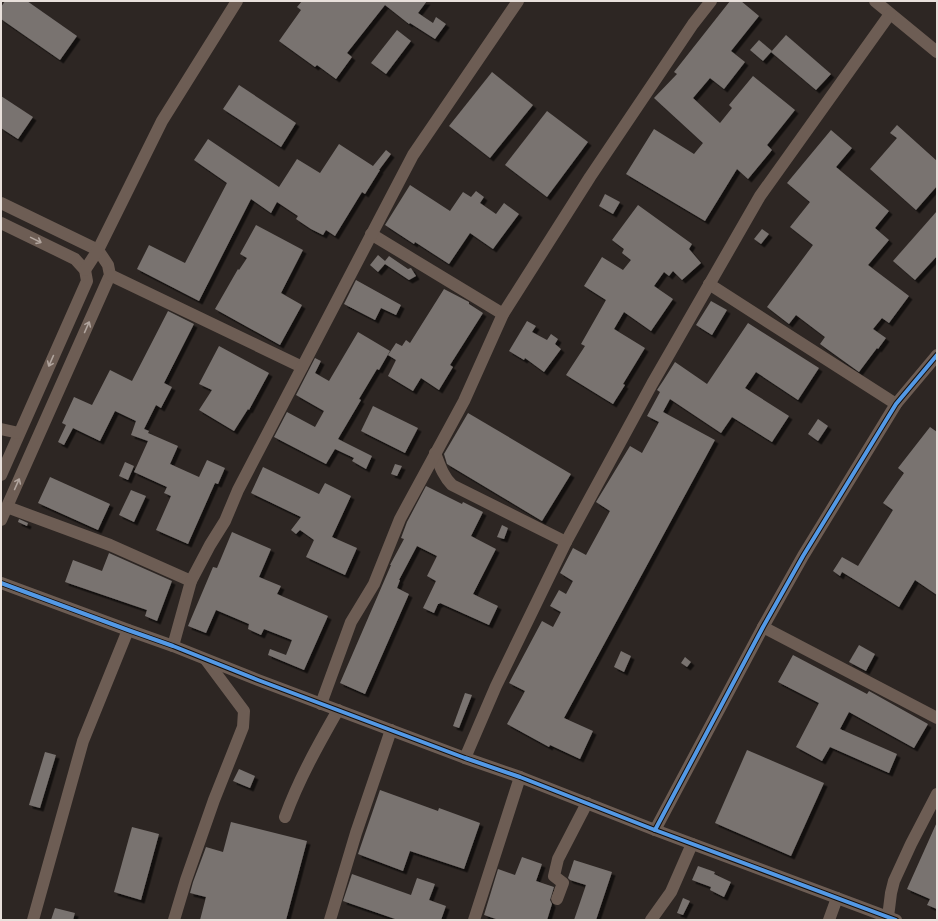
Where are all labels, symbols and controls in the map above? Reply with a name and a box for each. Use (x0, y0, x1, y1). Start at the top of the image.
one-way arrow (30, 237, 42, 244)
one-way arrow (84, 321, 91, 333)
one-way arrow (47, 355, 54, 367)
one-way arrow (14, 478, 21, 490)

